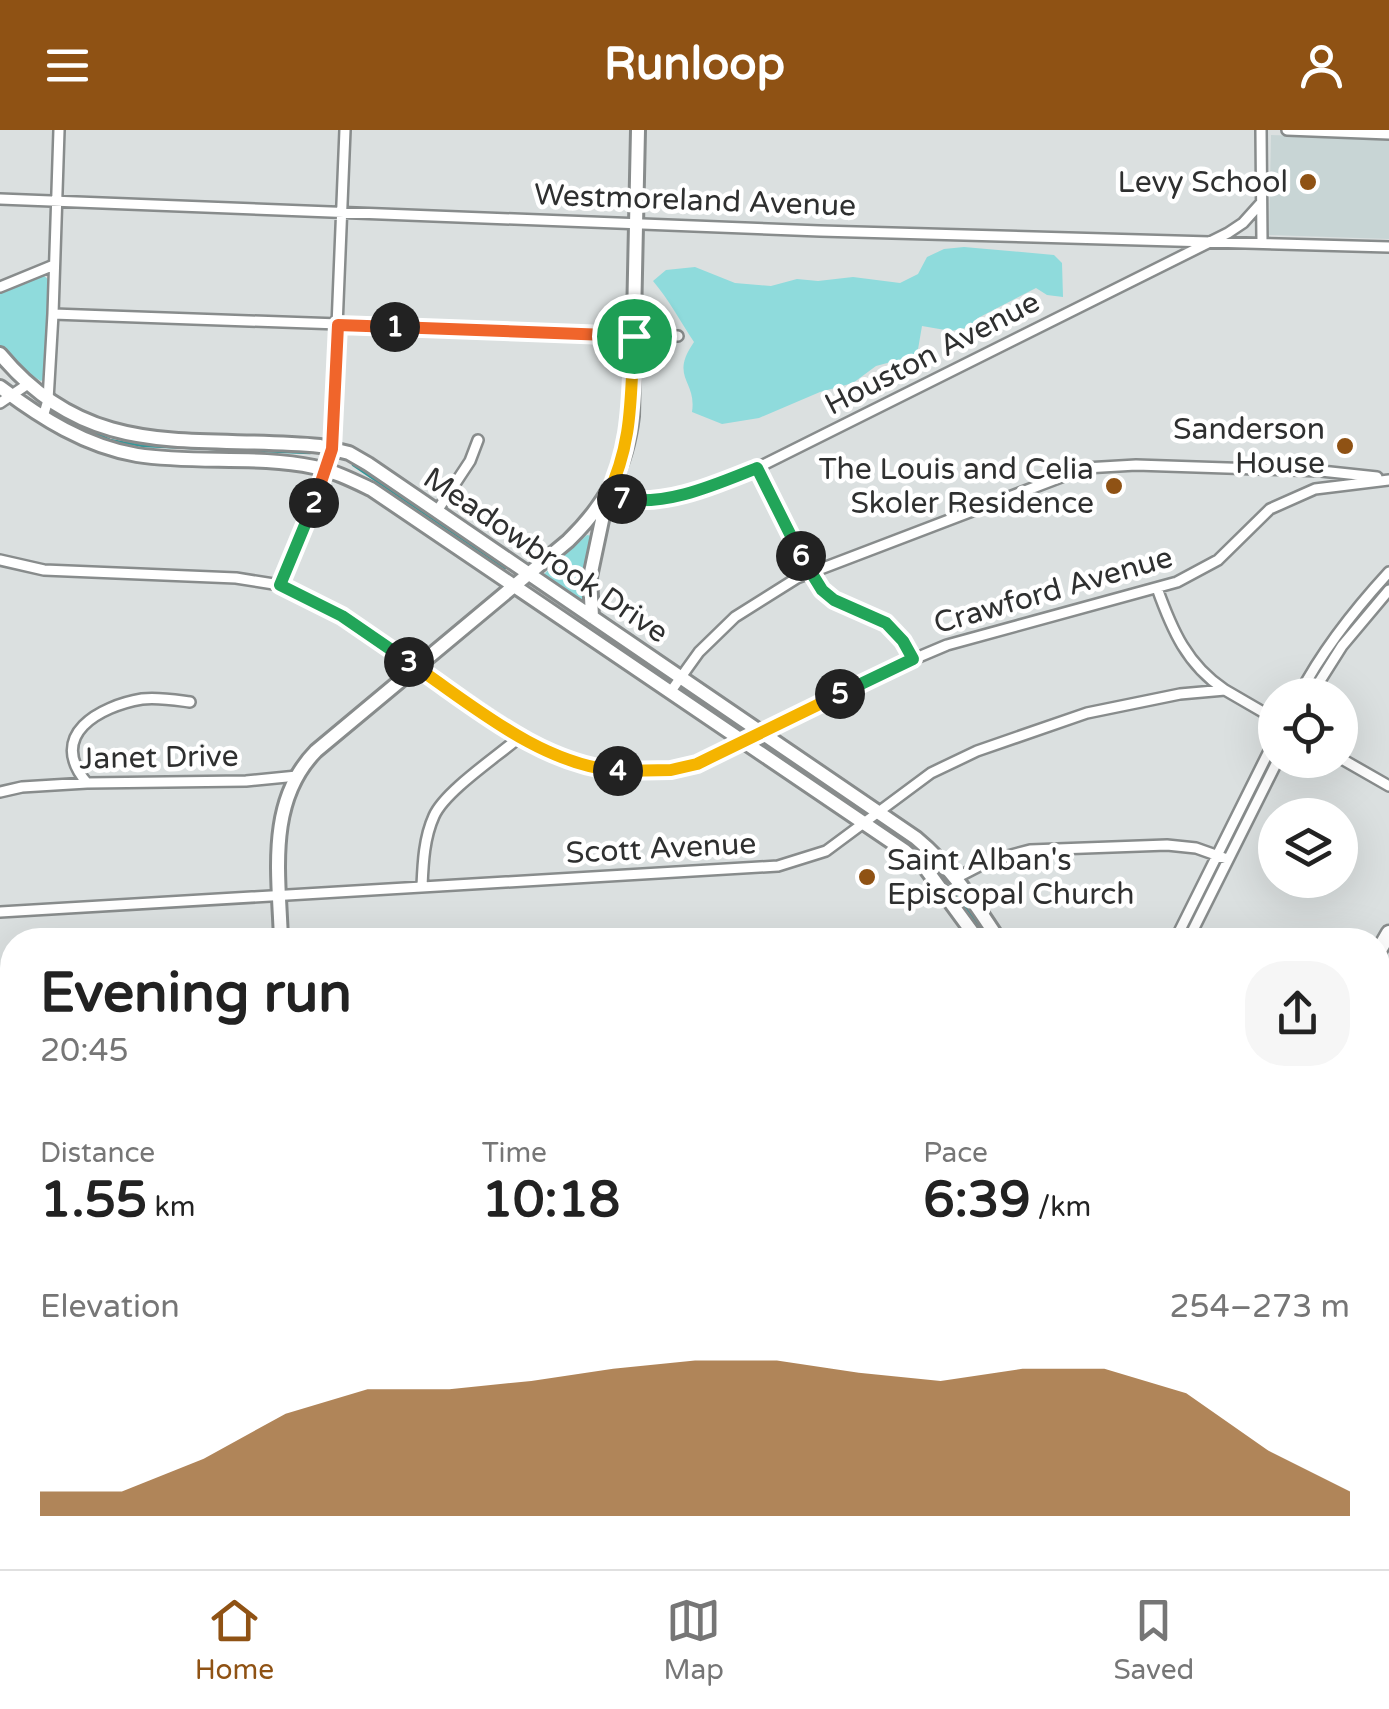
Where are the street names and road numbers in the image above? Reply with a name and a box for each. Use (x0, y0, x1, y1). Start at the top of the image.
street label: Westmoreland Avenue (533, 176, 857, 225)
street label: Houston Avenue (819, 283, 1046, 423)
street label: Meadowbrook Drive (416, 460, 675, 651)
street label: Crawford Avenue (930, 539, 1177, 642)
street label: Janet Drive (79, 738, 239, 777)
street label: Scott Avenue (565, 825, 757, 872)

